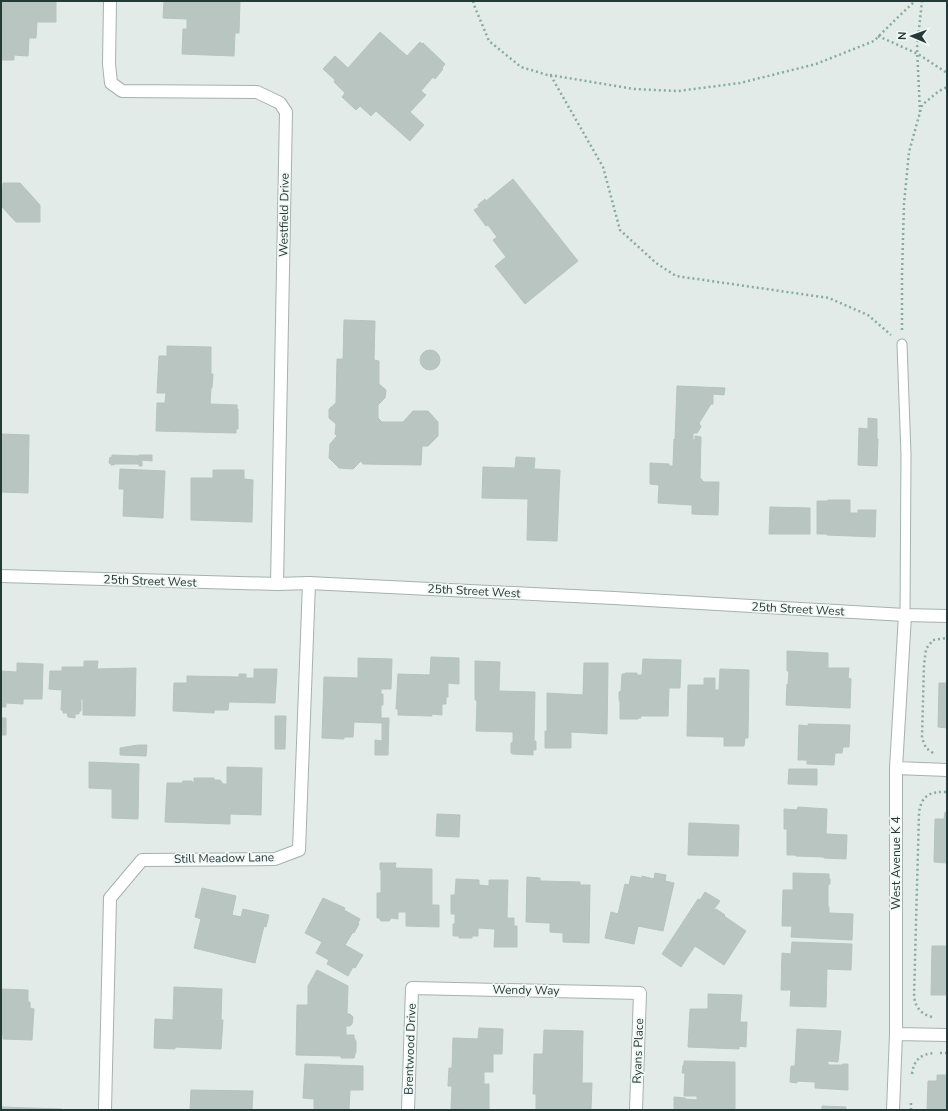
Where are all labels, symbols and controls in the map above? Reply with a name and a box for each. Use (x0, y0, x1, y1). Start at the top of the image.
north arrow (892, 16, 932, 56)
text: N (895, 31, 910, 40)
street label: Westfield Drive (275, 173, 293, 257)
street label: 25th Street West (103, 571, 198, 591)
street label: 25th Street West (427, 581, 522, 601)
street label: 25th Street West (751, 599, 846, 619)
street label: West Avenue K 4 (888, 816, 904, 910)
street label: Still Meadow Lane (174, 849, 274, 867)
street label: Wendy Way (492, 981, 560, 999)
street label: Brentwood Drive (400, 1003, 420, 1095)
street label: Ryans Place (629, 1018, 647, 1084)

